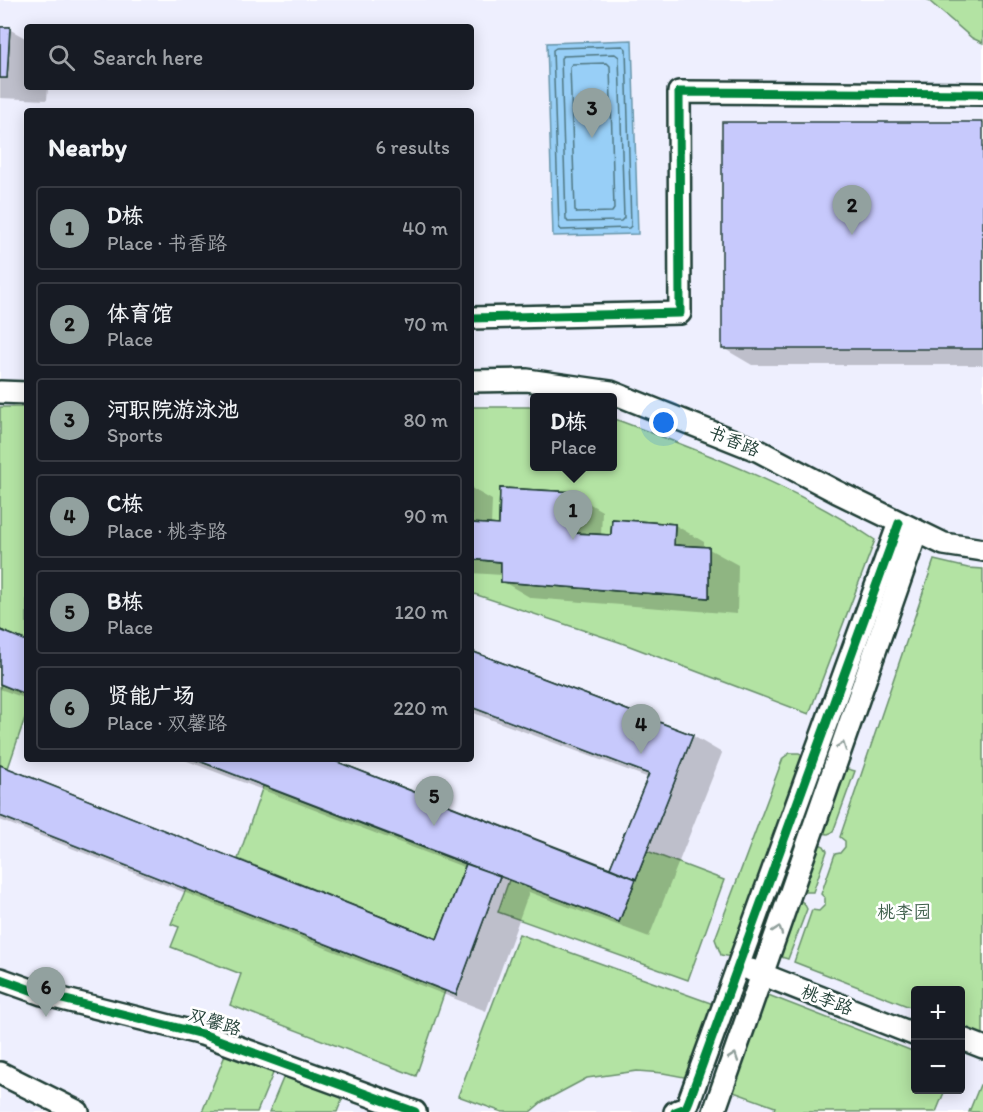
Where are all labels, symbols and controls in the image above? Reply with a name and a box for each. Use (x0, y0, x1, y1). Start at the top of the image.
search box (24, 24, 474, 90)
icon: search (45, 41, 78, 74)
text: Search here (93, 44, 203, 71)
pin: 3 (572, 88, 612, 138)
text: Nearby (48, 131, 127, 163)
text: 6 results (376, 135, 450, 159)
pin: 2 (832, 186, 872, 235)
text: D栋 (107, 202, 144, 229)
text: 1 (65, 216, 74, 240)
text: 40 m (402, 216, 448, 240)
text: Place · 书香路 (107, 231, 227, 255)
text: 体育馆 (107, 300, 173, 327)
text: 2 (64, 312, 75, 336)
text: 70 m (404, 312, 448, 336)
text: Place (107, 327, 153, 351)
popup (530, 393, 617, 471)
text: 河职院游泳池 (107, 396, 239, 423)
text: 3 (64, 408, 75, 432)
text: 80 m (403, 408, 448, 432)
text: D栋 (550, 408, 587, 435)
your location (649, 408, 678, 437)
street label: 书香路 (705, 421, 763, 461)
text: Sports (107, 423, 163, 447)
text: Place (550, 435, 597, 459)
text: C栋 (107, 490, 143, 517)
pin: 1 (554, 490, 592, 540)
text: 4 (63, 504, 76, 528)
text: 90 m (404, 504, 448, 528)
text: Place · 桃李路 (107, 519, 227, 543)
text: B栋 (107, 588, 143, 615)
text: 5 (64, 600, 75, 624)
text: 120 m (395, 600, 448, 624)
text: Place (107, 615, 153, 639)
text: 贤能广场 (107, 682, 195, 709)
text: 6 (64, 696, 75, 720)
text: 220 m (393, 696, 448, 720)
pin: 4 (622, 704, 660, 754)
text: Place · 双馨路 (107, 711, 227, 735)
one-way arrow (835, 741, 848, 752)
pin: 5 (414, 776, 454, 826)
park label: 桃李园 (877, 901, 931, 923)
one-way arrow (770, 925, 783, 936)
pin: 6 (26, 968, 66, 1017)
street label: 桃李路 (798, 980, 856, 1020)
map controls (911, 986, 965, 1094)
button: + (911, 986, 965, 1040)
street label: 双馨路 (186, 1004, 244, 1040)
button: − (911, 1040, 965, 1094)
one-way arrow (726, 1052, 739, 1063)

